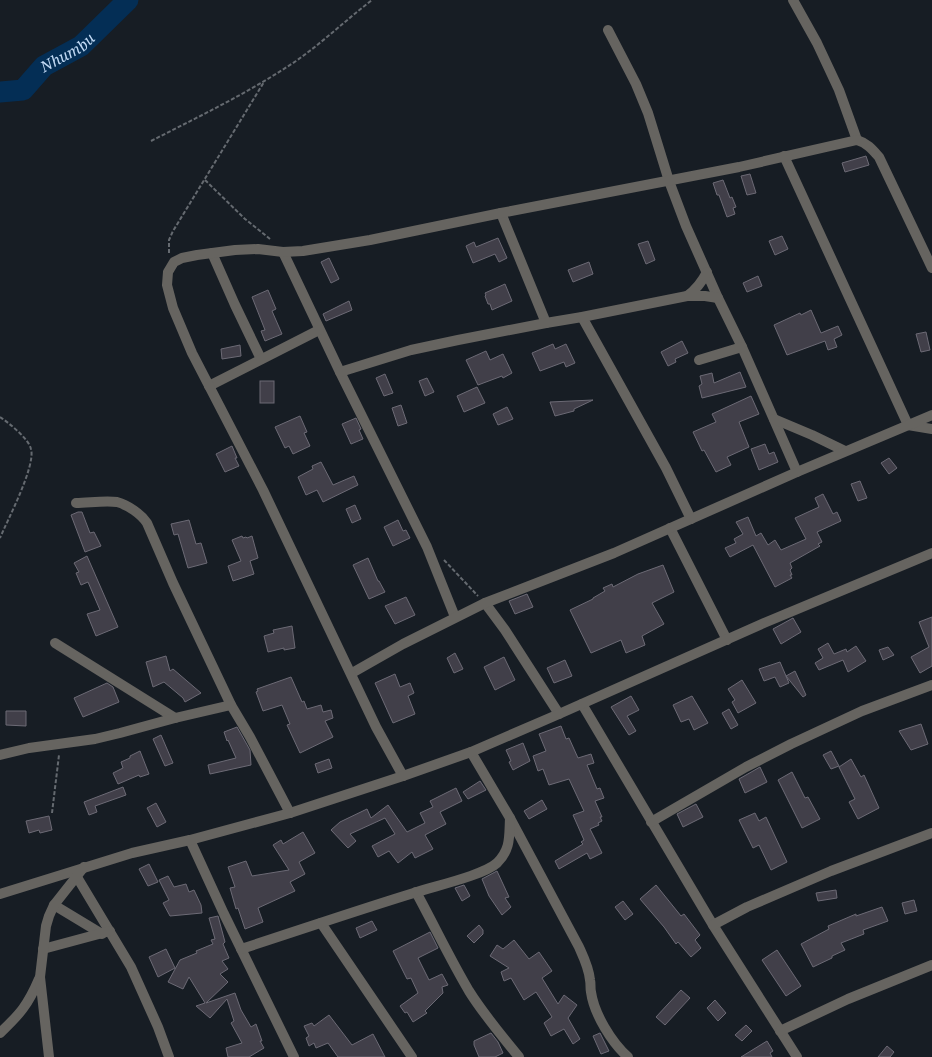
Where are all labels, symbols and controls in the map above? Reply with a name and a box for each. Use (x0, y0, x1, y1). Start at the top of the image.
water label: Nhumbu (36, 28, 99, 77)

